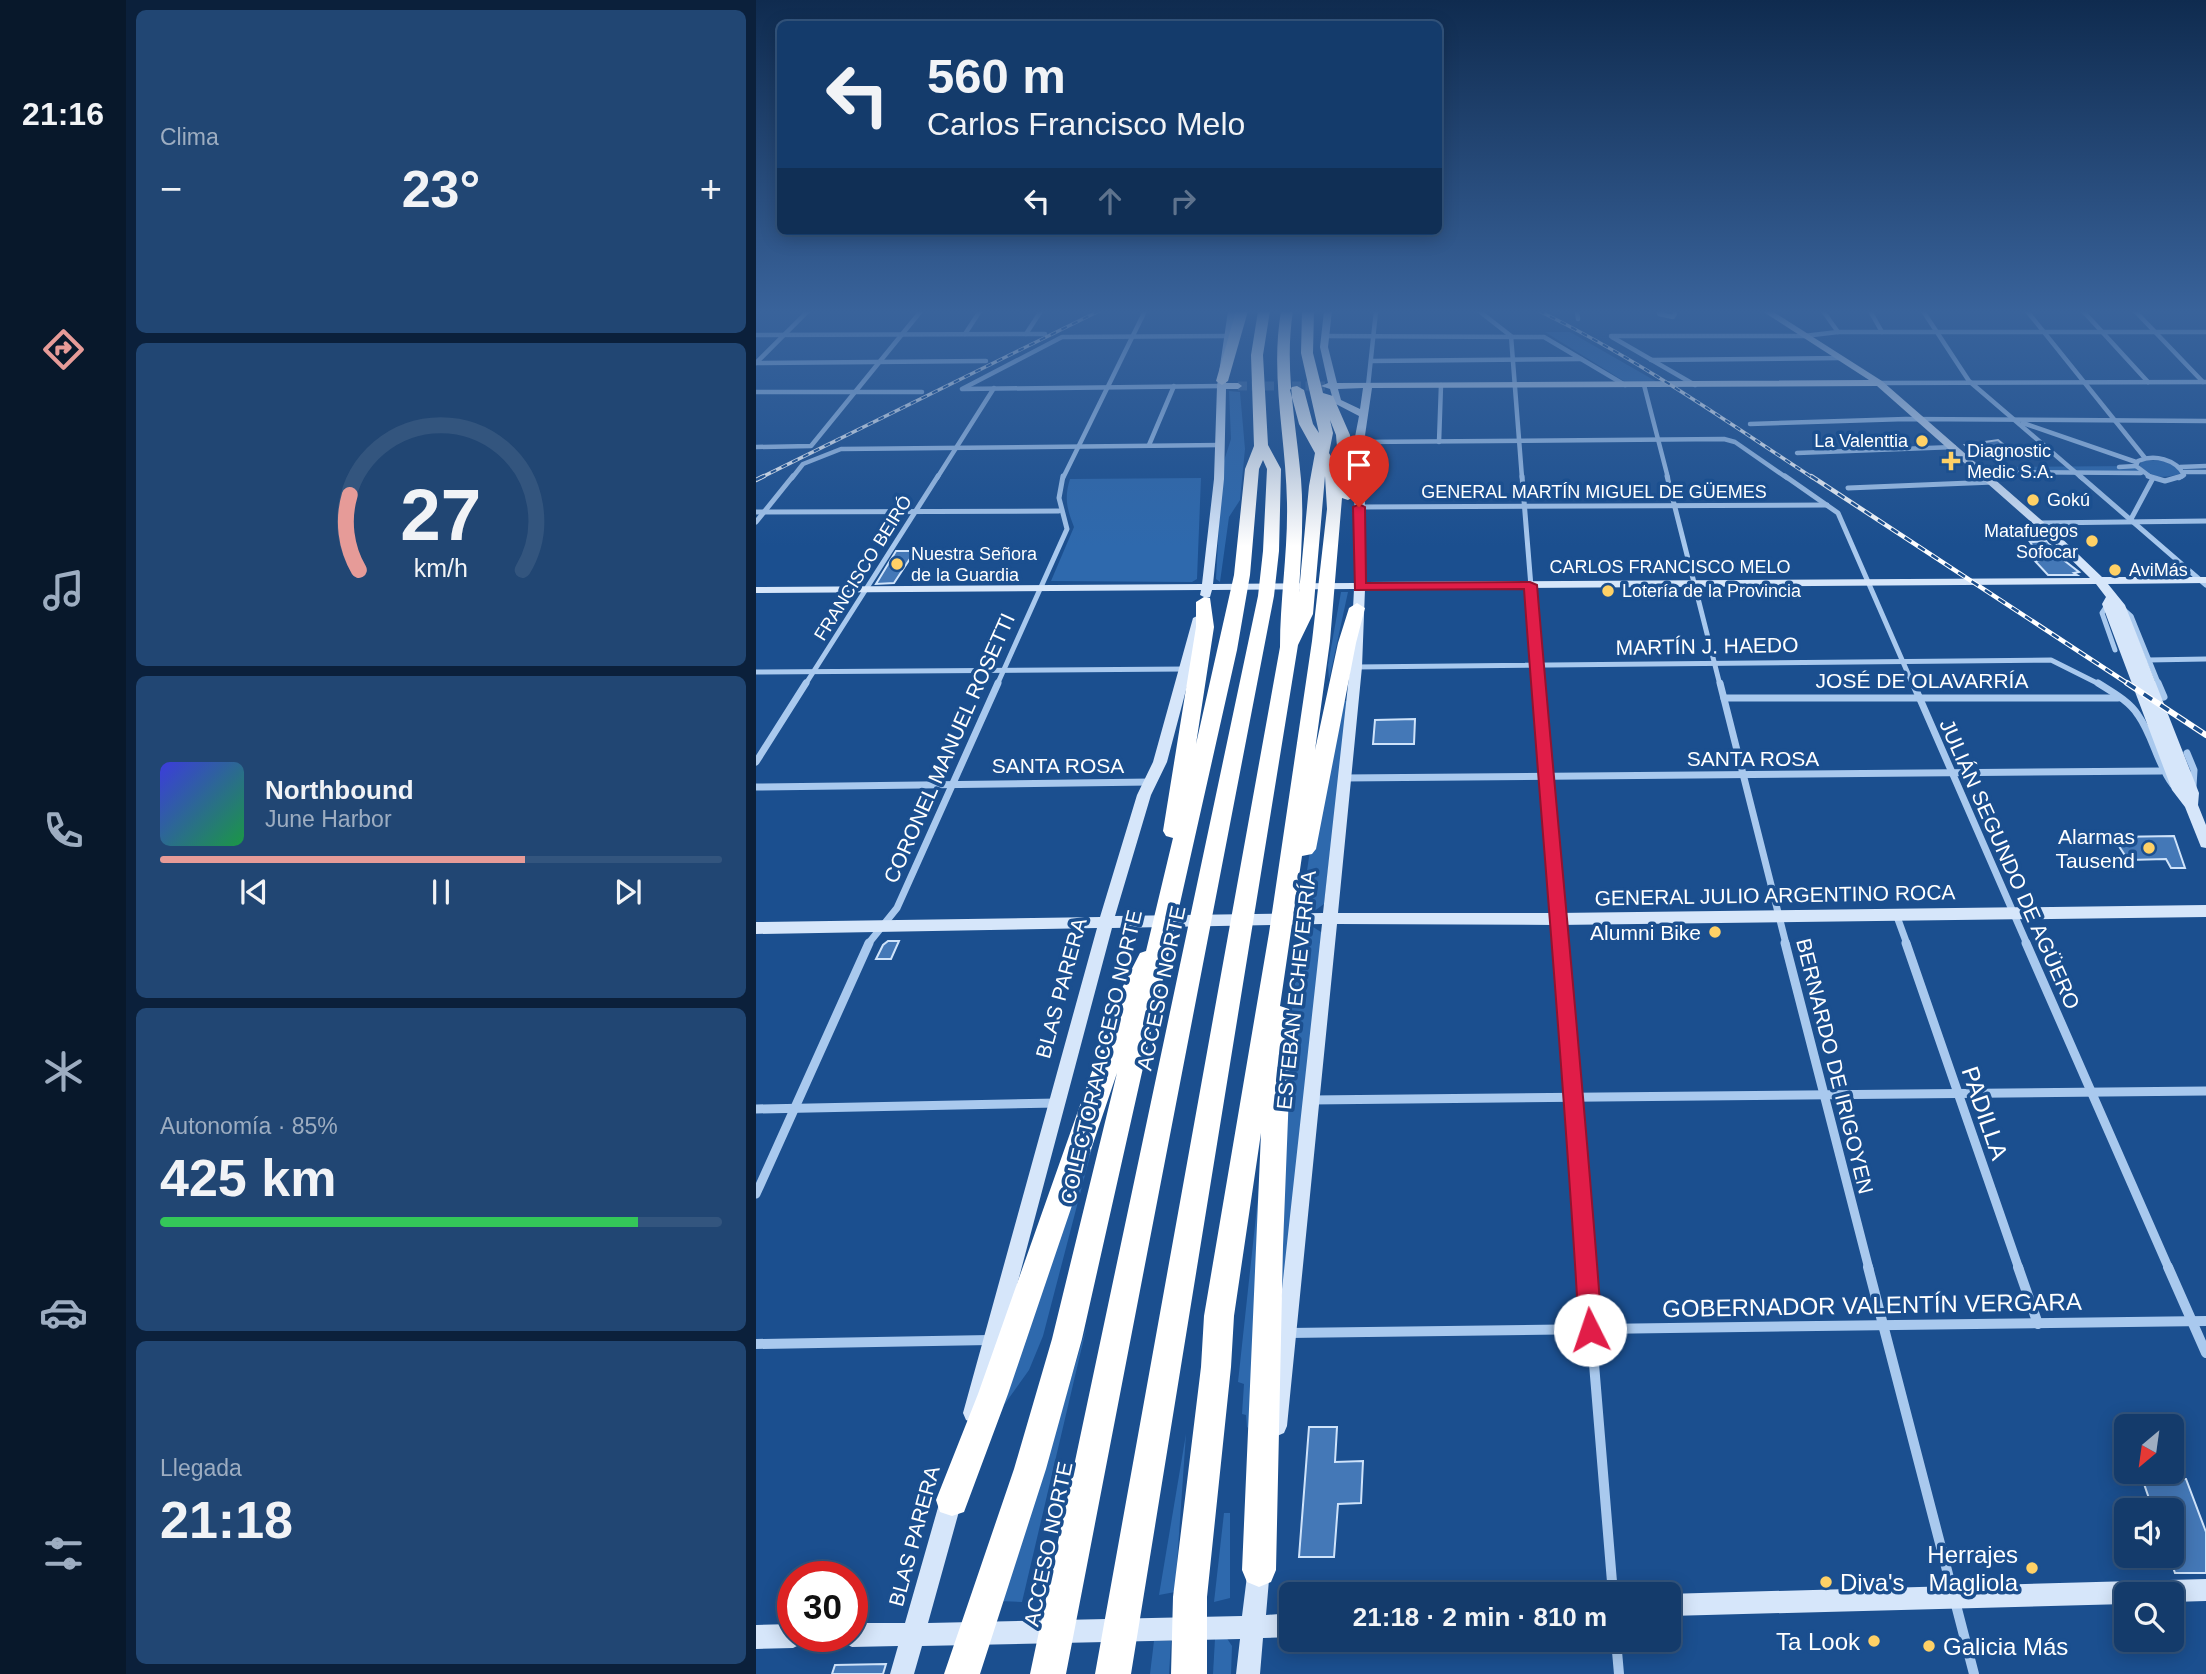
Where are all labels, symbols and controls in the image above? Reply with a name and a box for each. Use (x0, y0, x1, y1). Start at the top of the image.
icon: left (812, 49, 903, 140)
text: 560 m (927, 49, 1066, 103)
text: 21:16 (22, 96, 104, 132)
text: Carlos Francisco Melo (927, 106, 1245, 142)
text: Clima (160, 124, 219, 150)
text: 23° (402, 160, 480, 218)
text: − (160, 168, 182, 210)
text: + (700, 168, 722, 210)
icon: left (1018, 182, 1056, 220)
icon: ahead (1091, 182, 1129, 220)
icon: right (1164, 182, 1202, 220)
icon: directions (39, 325, 88, 374)
place label: La Valenttia (1814, 431, 1909, 451)
marker: La Valenttia (1914, 433, 1930, 449)
pin (1329, 435, 1389, 507)
place label: Diagnostic Medic S.A. (1967, 441, 2054, 482)
icon: arrive (1340, 446, 1378, 484)
marker: Diagnostic Medic S.A. (1941, 451, 1961, 471)
text: 27 (401, 475, 481, 556)
street label: GENERAL MARTÍN MIGUEL DE GÜEMES (1421, 482, 1767, 502)
place label: Gokú (2047, 490, 2090, 510)
street label: FRANCISCO BEIRÓ (809, 491, 916, 644)
marker: Gokú (2025, 492, 2041, 508)
place label: Matafuegos Sofocar (1984, 521, 2078, 562)
marker: Matafuegos Sofocar (2084, 533, 2100, 549)
place label: Nuestra Señora de la Guardia (911, 544, 1038, 585)
text: km/h (414, 554, 468, 582)
marker: Nuestra Señora de la Guardia (889, 556, 905, 572)
street label: CARLOS FRANCISCO MELO (1549, 557, 1791, 577)
place label: AviMás (2129, 560, 2188, 580)
marker: AviMás (2107, 562, 2123, 578)
icon: music (39, 566, 88, 615)
place label: Lotería de la Provincia (1622, 581, 1802, 601)
marker: Lotería de la Provincia (1600, 583, 1616, 599)
street label: CORONEL MANUEL ROSETTI (879, 610, 1019, 886)
street label: MARTÍN J. HAEDO (1615, 633, 1799, 659)
street label: JOSÉ DE OLAVARRÍA (1816, 669, 2028, 692)
street label: JULIÁN SEGUNDO DE AGÜERO (1935, 715, 2085, 1013)
street label: SANTA ROSA (1687, 747, 1819, 770)
street label: SANTA ROSA (992, 754, 1124, 777)
text: Northbound (265, 775, 414, 805)
icon: phone (39, 806, 88, 855)
text: June Harbor (265, 806, 392, 832)
place label: Alarmas Tausend (2056, 825, 2135, 872)
marker: Alarmas Tausend (2141, 840, 2157, 856)
street label: ESTEBAN ECHEVERRÍA (1272, 869, 1320, 1111)
icon: previous (235, 873, 273, 911)
icon: pause (422, 873, 460, 911)
icon: next (609, 873, 647, 911)
street label: GENERAL JULIO ARGENTINO ROCA (1594, 880, 1956, 910)
street label: ACCESO NORTE (1132, 904, 1190, 1072)
street label: COLECTORA ACCESO NORTE (1056, 908, 1146, 1206)
street label: BLAS PARERA (1031, 915, 1091, 1061)
place label: Alumni Bike (1590, 921, 1701, 944)
marker: Alumni Bike (1707, 924, 1723, 940)
street label: BERNARDO DE IRIGOYEN (1792, 936, 1878, 1196)
icon: climate (39, 1047, 88, 1096)
street label: PADILLA (1956, 1063, 2014, 1163)
text: Autonomía · 85% (160, 1113, 338, 1139)
text: 425 km (160, 1149, 336, 1207)
icon: car (39, 1288, 88, 1337)
street label: GOBERNADOR VALENTÍN VERGARA (1662, 1288, 2082, 1322)
position arrow (1553, 1293, 1627, 1367)
north arrow (2114, 1414, 2184, 1484)
map controls (2114, 1414, 2184, 1652)
text: Llegada (160, 1455, 242, 1481)
street label: ACCESO NORTE (1019, 1460, 1077, 1628)
street label: BLAS PARERA (884, 1463, 944, 1609)
text: 21:18 (160, 1491, 293, 1549)
button: sound (2114, 1498, 2184, 1568)
icon: filters (39, 1529, 88, 1578)
place label: Herrajes Magliola (1927, 1541, 2019, 1596)
marker: Herrajes Magliola (2024, 1560, 2040, 1576)
speed limit sign: 30 (777, 1561, 868, 1652)
place label: Diva's (1840, 1569, 1905, 1596)
marker: Diva's (1818, 1574, 1834, 1590)
button: search (2114, 1582, 2184, 1652)
text: 21:18 · 2 min · 810 m (1353, 1602, 1607, 1632)
place label: Ta Look (1776, 1628, 1861, 1655)
marker: Ta Look (1866, 1633, 1882, 1649)
place label: Galicia Más (1943, 1633, 2068, 1660)
marker: Galicia Más (1921, 1638, 1937, 1654)

